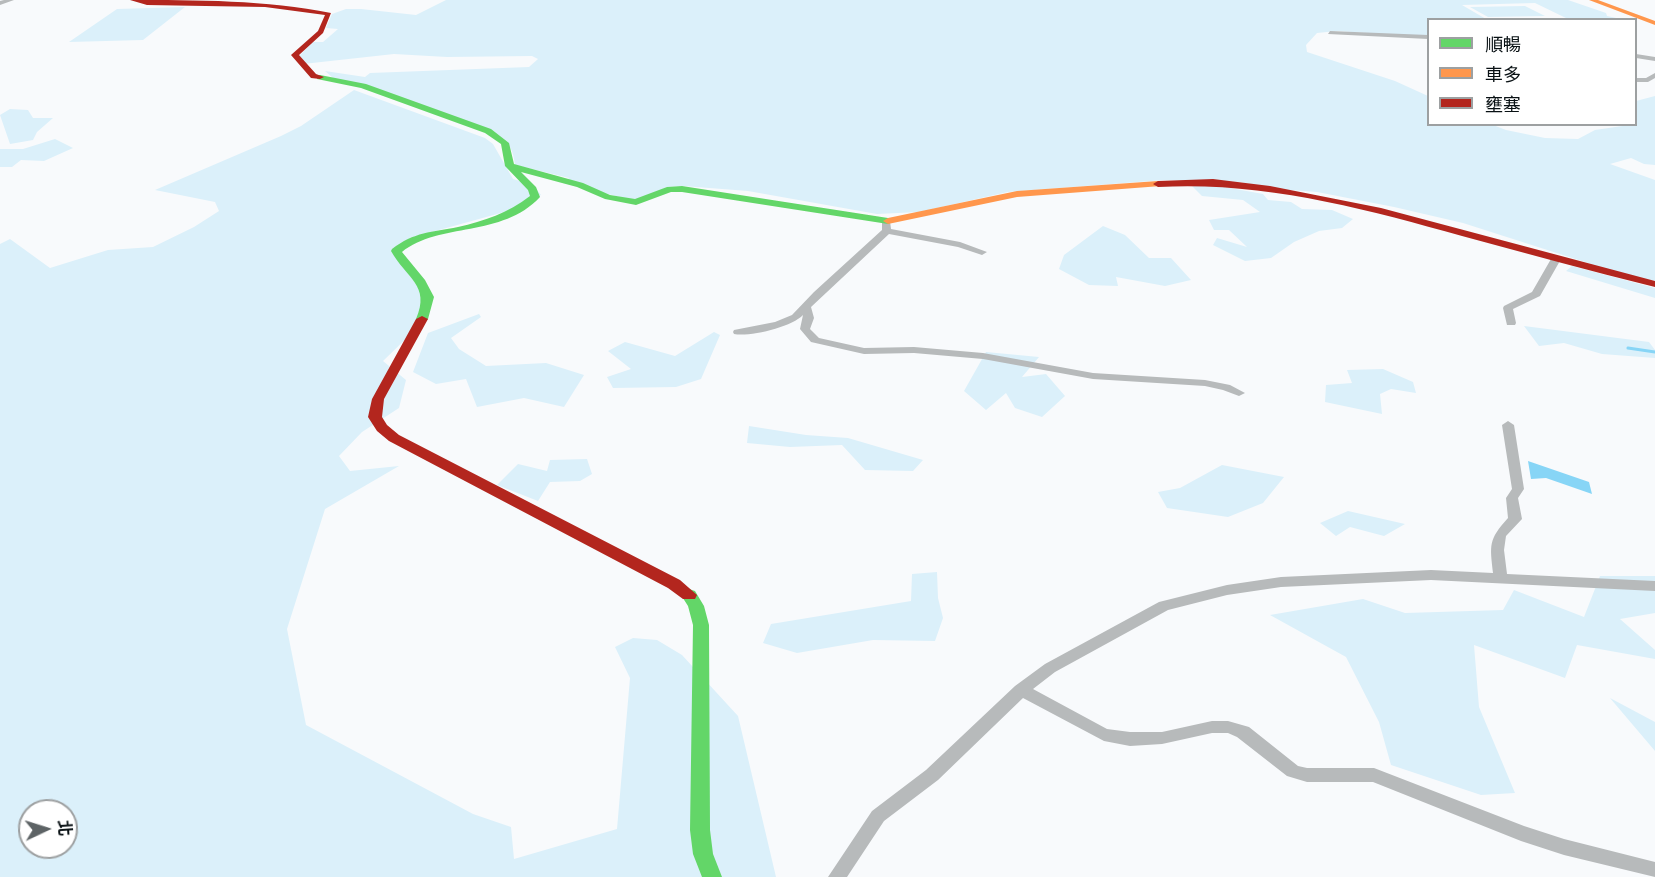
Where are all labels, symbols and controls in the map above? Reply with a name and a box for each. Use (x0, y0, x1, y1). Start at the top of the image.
legend (1427, 18, 1637, 126)
text: 順暢 (1485, 34, 1521, 56)
text: 車多 (1485, 64, 1521, 86)
text: 壅塞 (1485, 94, 1521, 116)
north arrow (18, 799, 78, 859)
text: 北 (53, 819, 74, 837)

